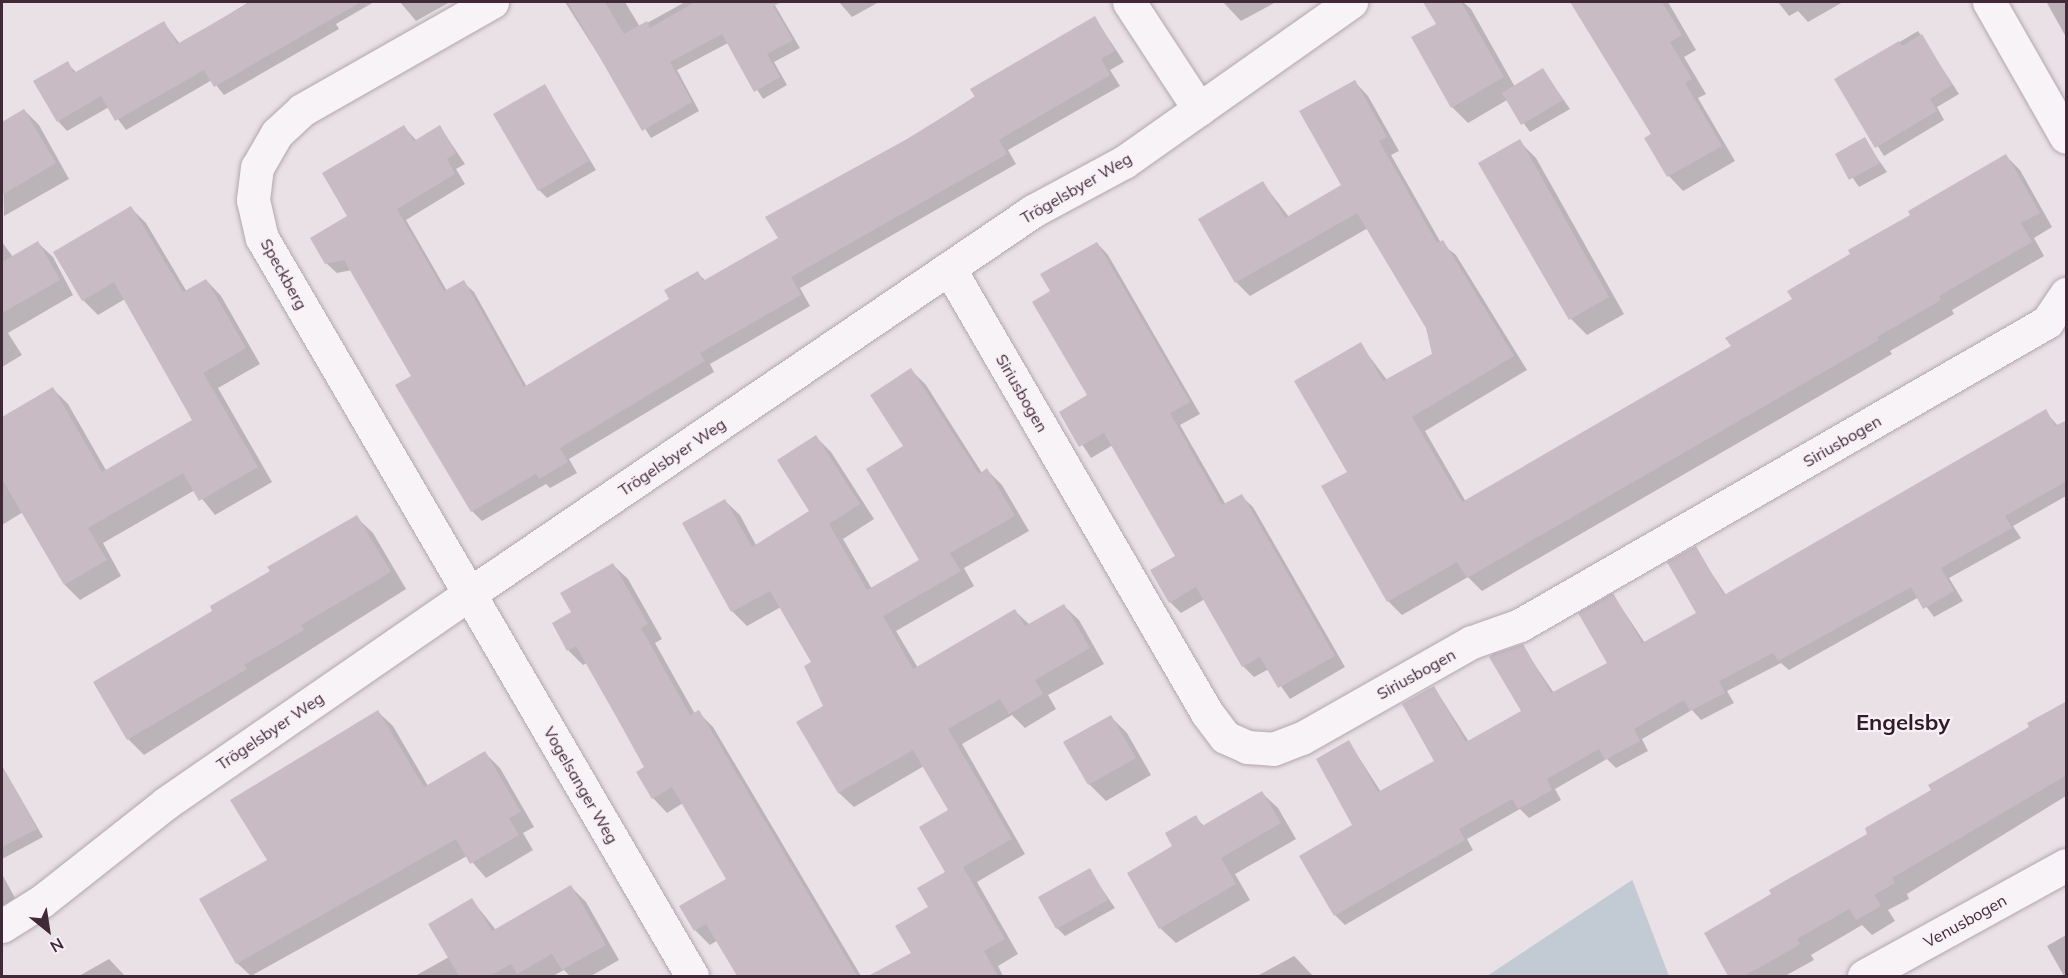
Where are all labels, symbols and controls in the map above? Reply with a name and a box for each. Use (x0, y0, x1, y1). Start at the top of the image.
street label: Trögelsbyer Weg (1017, 148, 1135, 228)
street label: Speckberg (257, 235, 311, 313)
street label: Siriusbogen (992, 351, 1052, 435)
street label: Siriusbogen (1800, 411, 1884, 471)
street label: Trögelsbyer Weg (615, 414, 729, 500)
street label: Siriusbogen (1373, 645, 1459, 703)
street label: Trögelsbyer Weg (213, 688, 327, 774)
district label: Engelsby (1856, 710, 1950, 736)
street label: Vogelsanger Weg (540, 723, 622, 847)
street label: Venusbogen (1920, 890, 2010, 952)
north arrow (18, 900, 78, 960)
text: N (47, 934, 67, 957)

